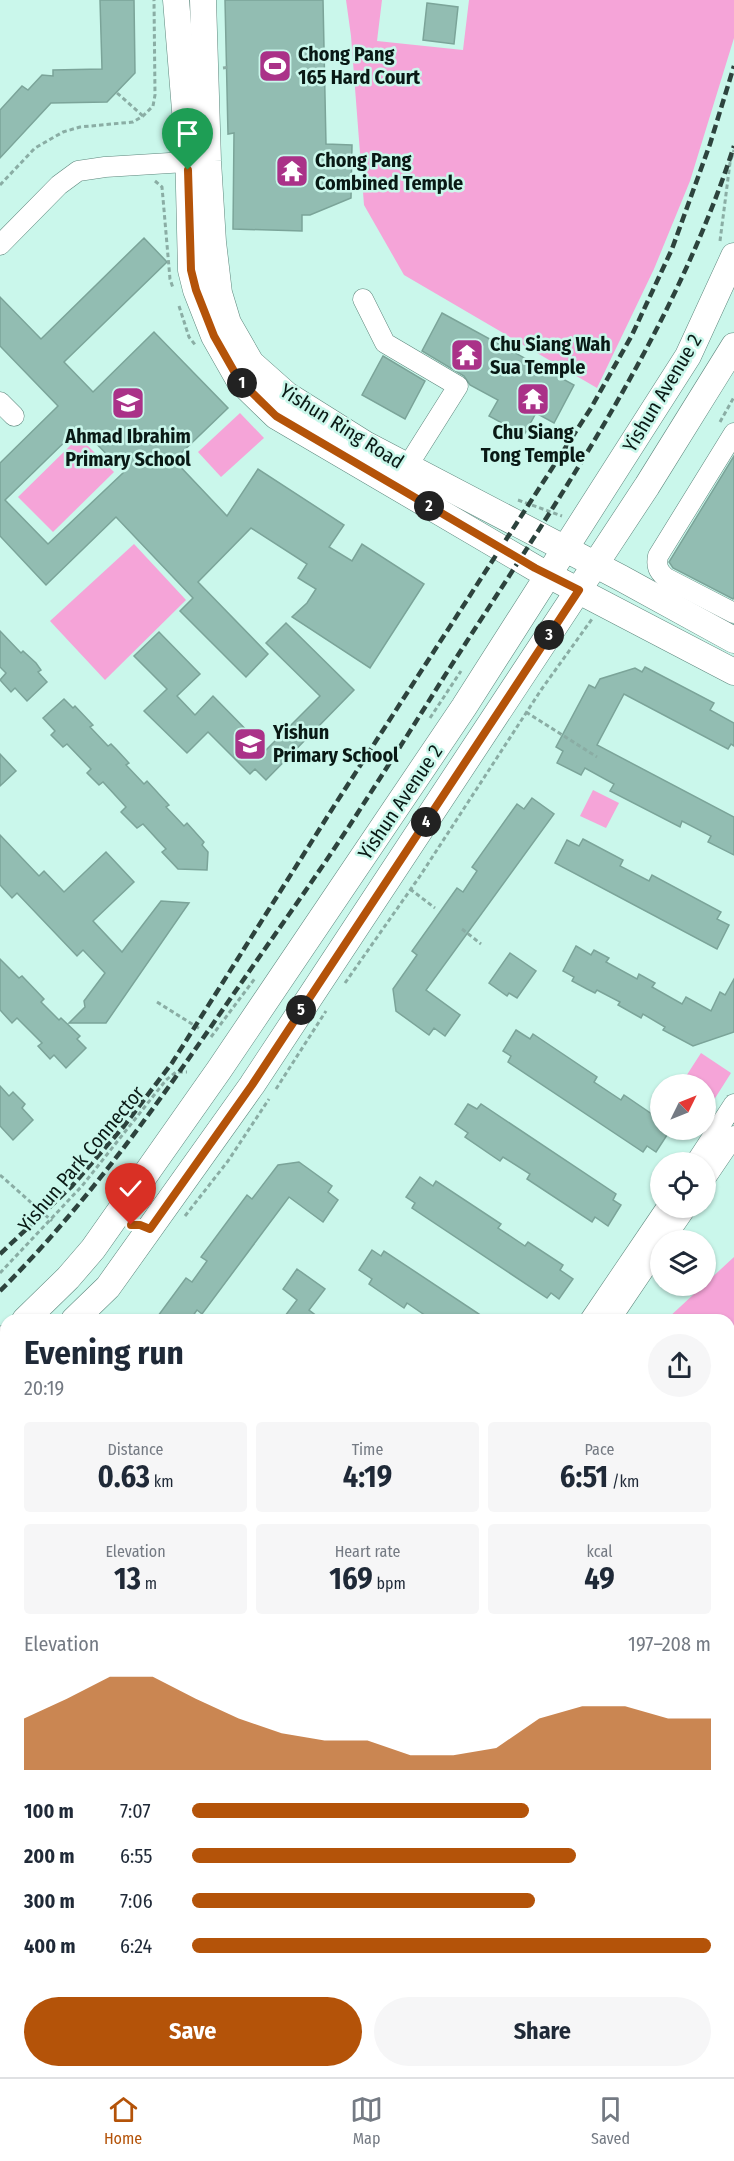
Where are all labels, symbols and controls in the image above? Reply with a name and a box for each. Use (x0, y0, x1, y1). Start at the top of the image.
place label: Chong Pang 165 Hard Court (298, 42, 421, 89)
sports icon: Chong Pang 165 Hard Court (257, 48, 293, 84)
pin (162, 108, 213, 170)
icon: arrive (171, 117, 204, 150)
place label: Chong Pang Combined Temple (315, 148, 463, 195)
temple icon: Chong Pang Combined Temple (274, 153, 310, 189)
street label: Yishun Avenue 2 (617, 329, 707, 456)
place label: Chu Siang Wah Sua Temple (490, 332, 611, 379)
temple icon: Chu Siang Wah Sua Temple (449, 337, 485, 373)
pin: 1 (227, 368, 257, 398)
text: 1 (239, 373, 245, 392)
street label: Yishun Ring Road (276, 378, 408, 474)
temple icon: Chu Siang Tong Temple (515, 381, 551, 417)
school or university icon: Ahmad Ibrahim Primary School (110, 385, 146, 421)
place label: Chu Siang Tong Temple (481, 420, 585, 467)
place label: Ahmad Ibrahim Primary School (64, 424, 191, 471)
pin: 2 (414, 491, 444, 521)
text: 2 (425, 496, 433, 515)
pin: 3 (534, 620, 564, 650)
text: 3 (545, 625, 553, 644)
place label: Yishun Primary School (272, 720, 399, 767)
school or university icon: Yishun Primary School (232, 726, 268, 762)
street label: Yishun Avenue 2 (353, 740, 447, 864)
pin: 4 (411, 807, 441, 837)
text: 4 (422, 812, 430, 831)
pin: 5 (286, 995, 316, 1025)
text: 5 (297, 1000, 305, 1019)
north arrow (650, 1074, 716, 1140)
map controls (650, 1074, 716, 1296)
street label: Yishun Park Connector (13, 1081, 149, 1237)
button: locate (650, 1152, 716, 1218)
pin (105, 1163, 156, 1225)
icon: check (114, 1172, 147, 1205)
button: layers (650, 1230, 716, 1296)
text: Evening run (24, 1333, 184, 1373)
button: share (648, 1334, 711, 1397)
text: 20:19 (24, 1376, 64, 1400)
text: Distance (107, 1440, 164, 1459)
text: Time (352, 1440, 383, 1459)
text: Pace (585, 1440, 614, 1459)
text: 0.63 (97, 1459, 150, 1495)
text: 4:19 (343, 1459, 392, 1495)
text: 6:51 (560, 1459, 608, 1495)
text: km (150, 1472, 174, 1491)
text: /km (608, 1472, 639, 1491)
text: Elevation (105, 1542, 166, 1561)
text: Heart rate (335, 1542, 400, 1561)
text: kcal (587, 1542, 612, 1561)
text: 13 (114, 1561, 141, 1597)
text: 169 (329, 1561, 373, 1597)
text: 49 (584, 1561, 615, 1597)
text: m (141, 1574, 157, 1593)
text: bpm (373, 1574, 406, 1593)
text: Elevation (24, 1632, 99, 1656)
text: 197–208 m (628, 1632, 711, 1656)
text: 100 m (24, 1799, 74, 1823)
text: 7:07 (120, 1799, 151, 1823)
text: 200 m (24, 1844, 75, 1868)
text: 6:55 (120, 1844, 153, 1868)
text: 300 m (24, 1889, 75, 1913)
text: 7:06 (120, 1889, 153, 1913)
text: 400 m (24, 1934, 76, 1958)
text: 6:24 (120, 1934, 152, 1958)
button: Save (24, 1997, 362, 2066)
button: Share (374, 1997, 711, 2066)
tab: Home (104, 2093, 142, 2148)
tab: Map (350, 2093, 383, 2148)
tab: Saved (591, 2093, 630, 2148)

